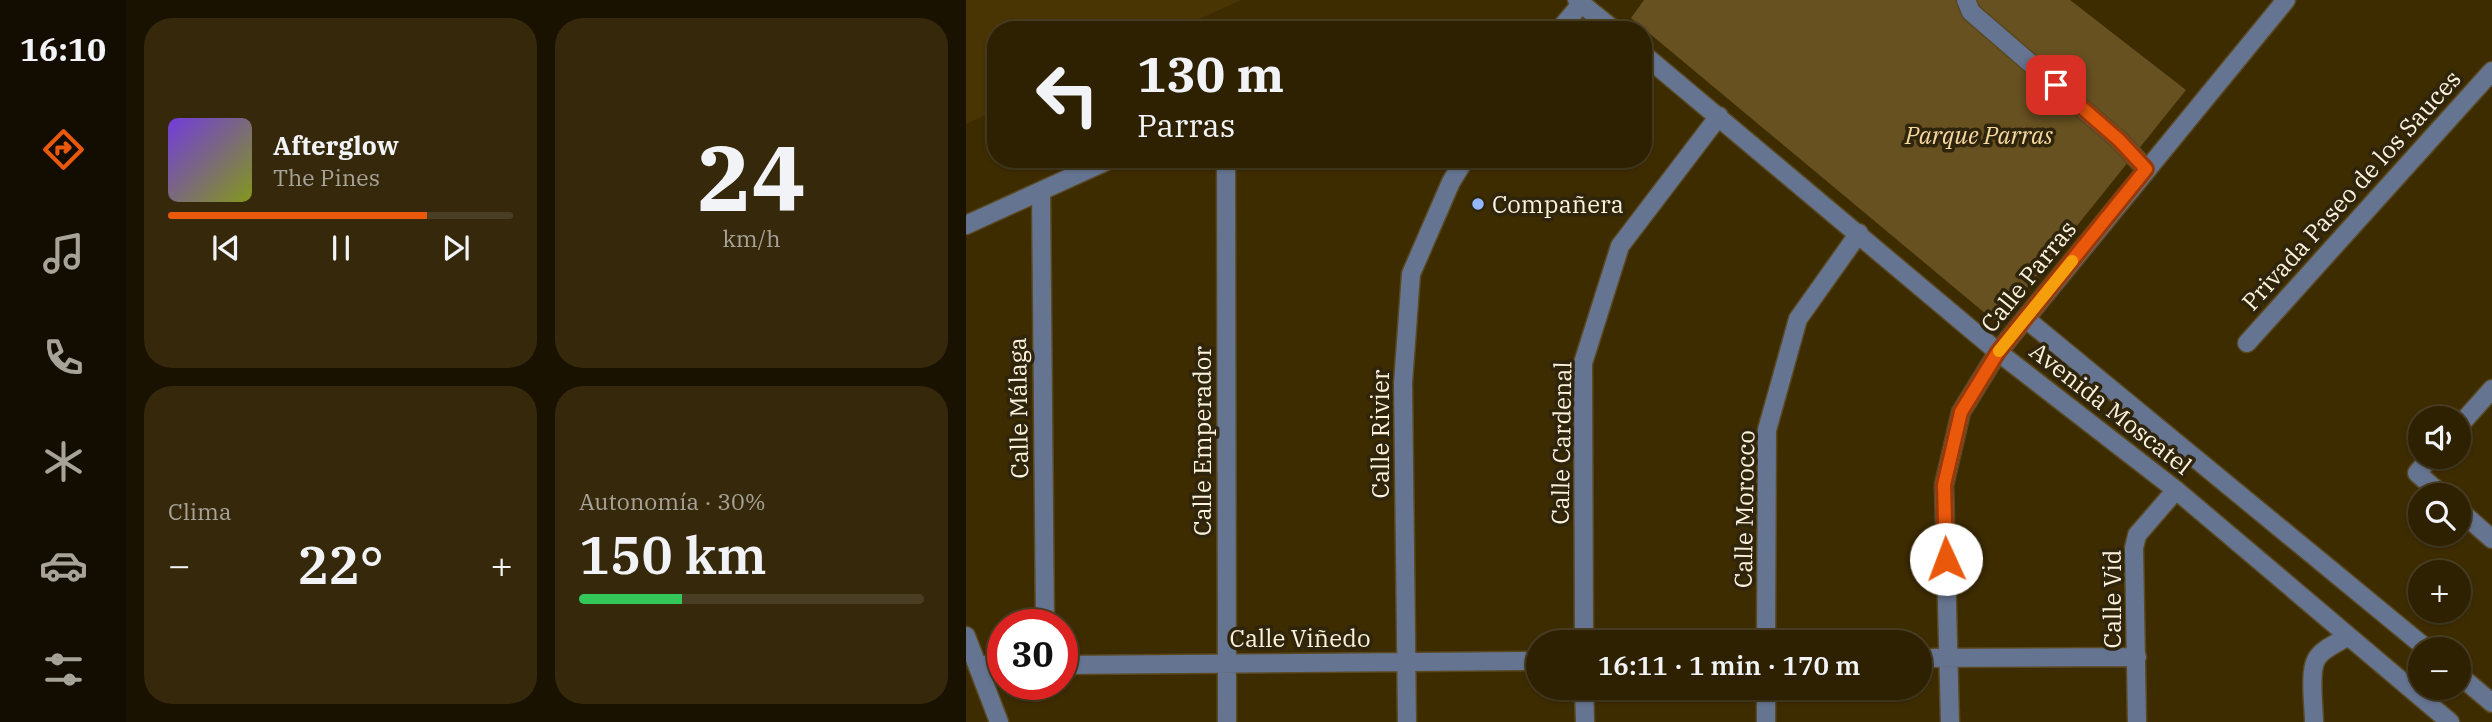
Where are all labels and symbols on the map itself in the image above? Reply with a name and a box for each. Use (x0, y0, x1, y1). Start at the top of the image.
pin (2026, 55, 2086, 115)
street label: Privada Paseo de los Sauces (2234, 63, 2468, 317)
park label: Parque Parras (1904, 119, 2053, 151)
place label: Compañera (1492, 188, 1624, 220)
marker: Compañera (1470, 196, 1486, 212)
street label: Calle Parras (1973, 213, 2083, 339)
street label: Avenida Moscatel (2023, 335, 2199, 481)
street label: Calle Málaga (1001, 337, 1035, 479)
street label: Calle Emperador (1186, 346, 1218, 536)
street label: Calle Cardenal (1544, 361, 1578, 525)
street label: Calle Rivier (1364, 369, 1396, 498)
street label: Calle Morocco (1727, 430, 1761, 588)
position arrow (1909, 522, 1983, 596)
street label: Calle Vid (2096, 550, 2128, 648)
speed limit sign: 30 (987, 609, 1078, 700)
street label: Calle Viñedo (1230, 622, 1370, 654)

